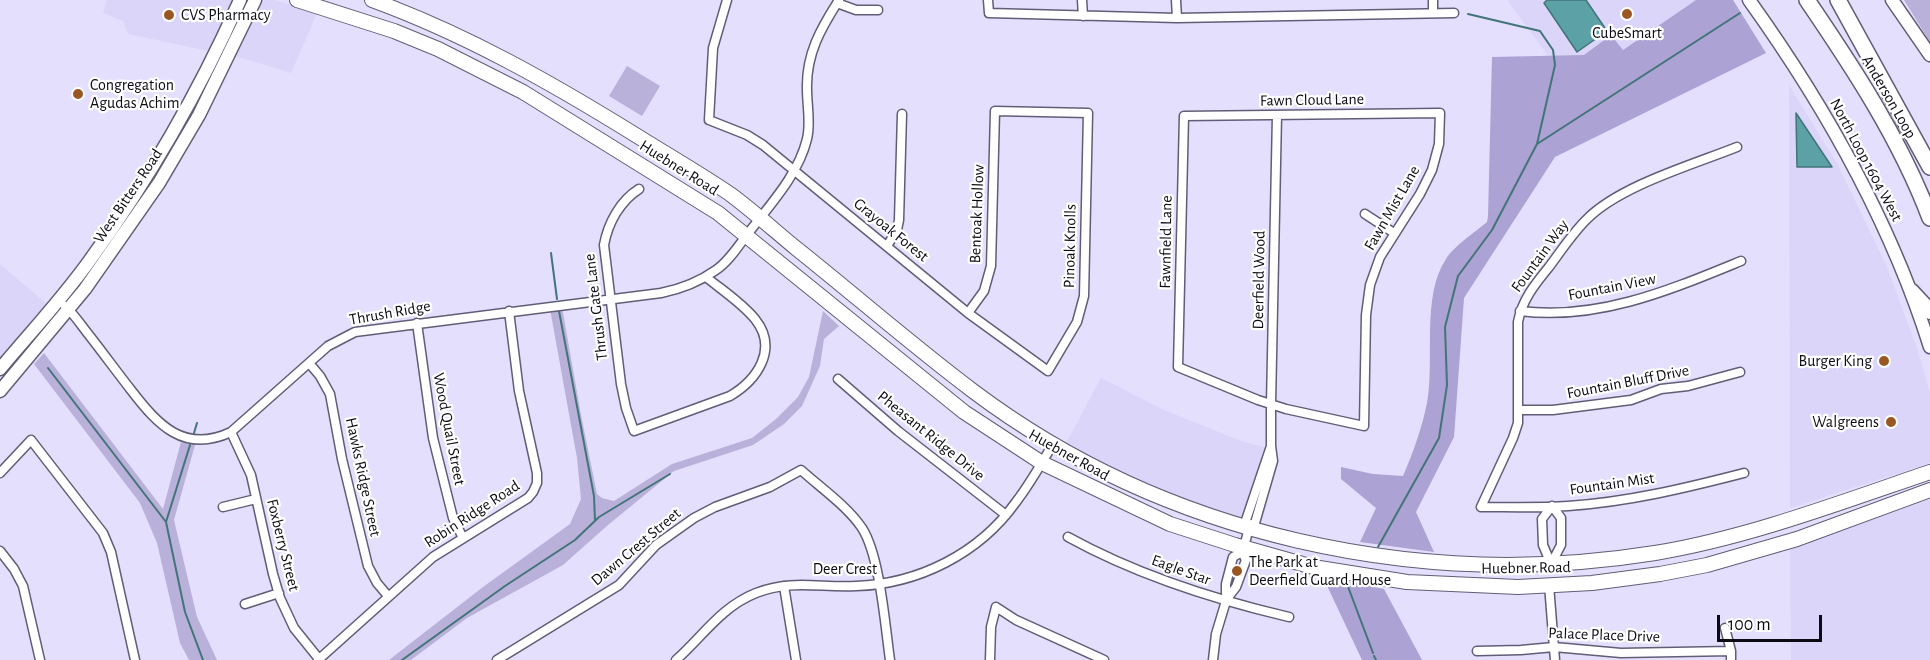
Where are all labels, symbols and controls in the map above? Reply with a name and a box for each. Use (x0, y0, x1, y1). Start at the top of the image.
place label: CVS Pharmacy (181, 5, 271, 25)
marker: CubeSmart (1620, 7, 1634, 21)
marker: CVS Pharmacy (162, 8, 176, 22)
place label: CubeSmart (1592, 23, 1662, 43)
street label: Anderson Loop (1857, 52, 1921, 142)
place label: Congregation Agudas Achim (90, 75, 180, 113)
marker: Congregation Agudas Achim (71, 87, 85, 101)
street label: Fawn Cloud Lane (1260, 89, 1364, 111)
street label: North Loop 1604 West (1826, 95, 1906, 225)
street label: Huebner Road (636, 136, 722, 200)
street label: West Bitters Road (89, 145, 167, 247)
street label: Fawn Mist Lane (1360, 162, 1424, 254)
street label: Bentoak Hollow (966, 164, 988, 264)
street label: Grayoak Forest (850, 194, 932, 266)
street label: Fawnfield Lane (1156, 195, 1176, 289)
street label: Pinoak Knolls (1060, 204, 1080, 288)
street label: Fountain Way (1507, 216, 1573, 296)
street label: Deerfield Wood (1249, 230, 1269, 330)
street label: Thrush Gate Lane (580, 253, 612, 361)
street label: Fountain View (1567, 269, 1657, 305)
street label: Thrush Ridge (348, 296, 432, 330)
place label: Burger King (1799, 351, 1872, 371)
marker: Burger King (1877, 354, 1891, 368)
street label: Fountain Bluff Drive (1565, 361, 1691, 403)
street label: Wood Quail Street (429, 371, 469, 487)
street label: Pheasant Ridge Drive (873, 387, 989, 485)
place label: Walgreens (1812, 412, 1879, 432)
marker: Walgreens (1884, 415, 1898, 429)
street label: Hawks Ridge Street (341, 416, 385, 538)
street label: Huebner Road (1025, 425, 1113, 485)
street label: Fountain Mist (1568, 469, 1656, 499)
street label: Robin Ridge Road (421, 476, 523, 552)
street label: Foxberry Street (262, 497, 304, 593)
street label: Dawn Crest Street (587, 504, 685, 590)
street label: Eagle Star (1149, 550, 1213, 590)
place label: The Park at Deerfield Guard House (1249, 552, 1391, 590)
street label: Huebner Road (1481, 558, 1571, 578)
street label: Deer Crest (813, 559, 877, 579)
marker: The Park at Deerfield Guard House (1230, 564, 1244, 578)
scale bar (1720, 603, 1825, 641)
text: 100 m (1728, 616, 1771, 634)
street label: Palace Place Drive (1548, 623, 1660, 647)

